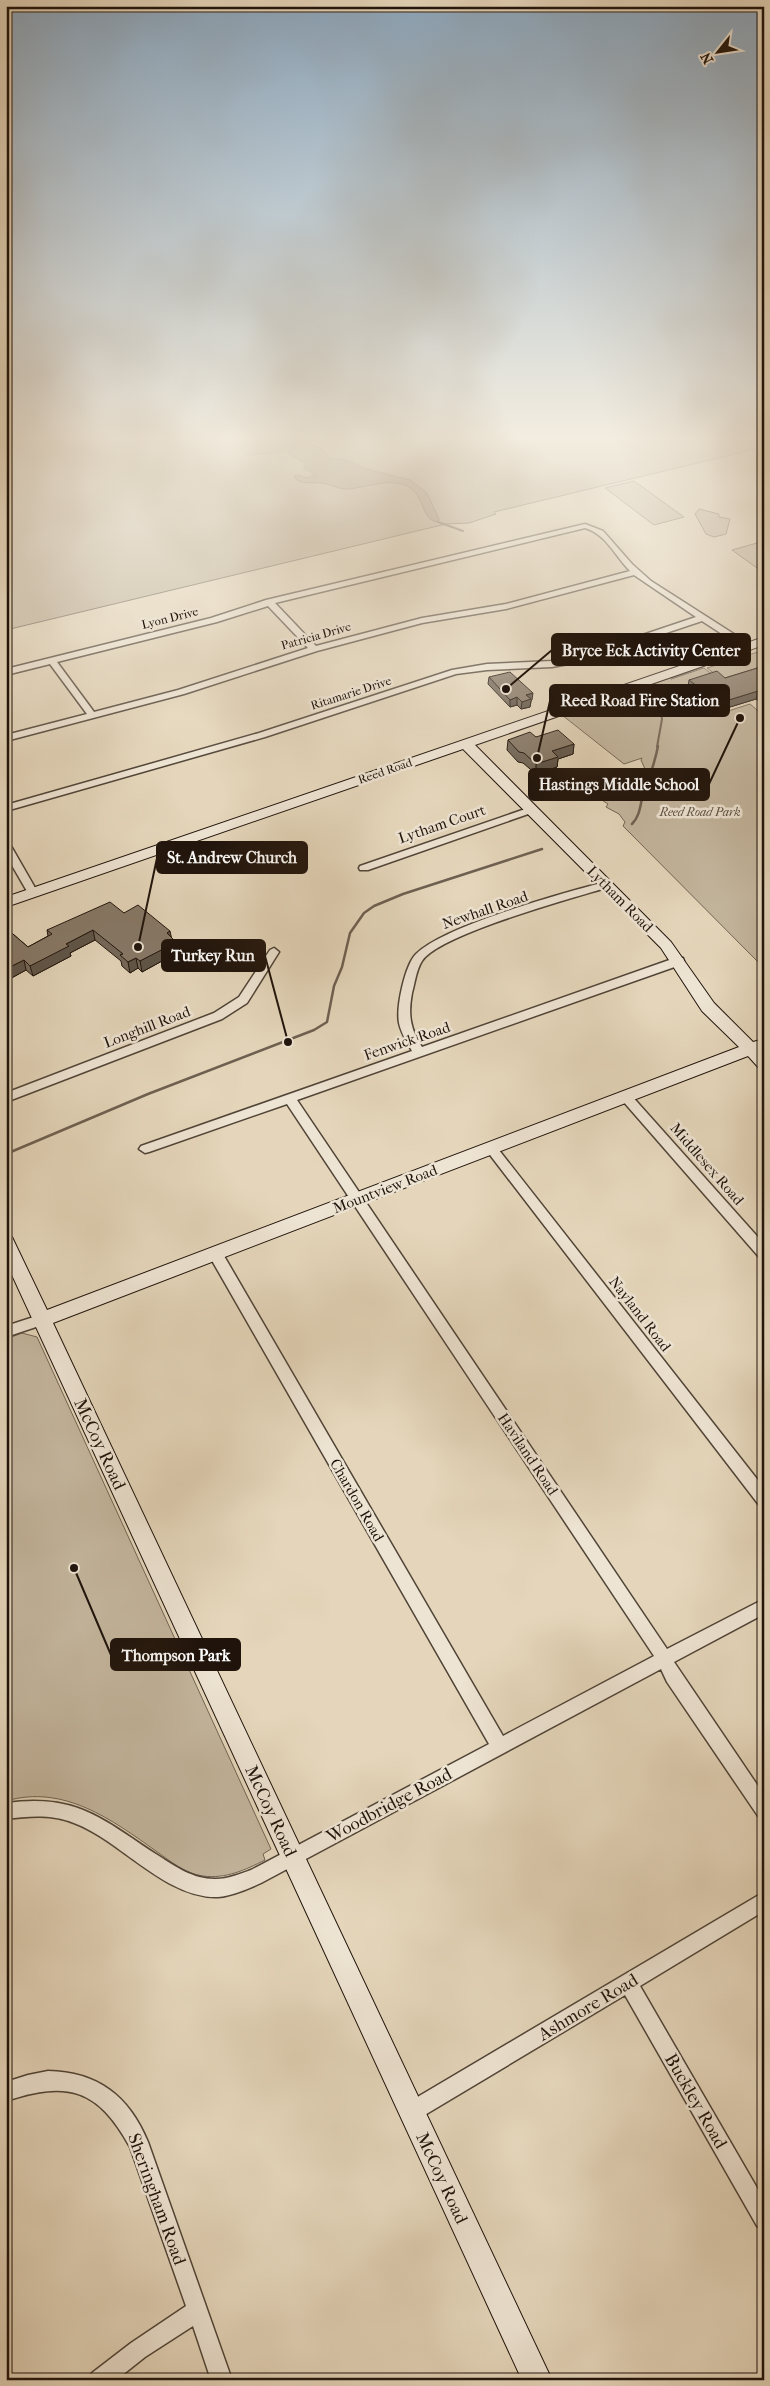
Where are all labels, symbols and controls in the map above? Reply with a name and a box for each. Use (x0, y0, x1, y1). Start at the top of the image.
north arrow (692, 28, 742, 78)
text: N (697, 49, 717, 67)
street label: Lyon Drive (140, 604, 200, 632)
street label: Patricia Drive (280, 619, 352, 653)
callout: Bryce Eck Activity Center (552, 634, 750, 665)
text: Bryce Eck Activity Center (562, 641, 741, 661)
street label: Ritamarie Drive (309, 673, 393, 713)
callout: Reed Road Fire Station (550, 685, 729, 716)
text: Reed Road Fire Station (561, 691, 720, 710)
street label: Reed Road (356, 755, 414, 787)
callout: Hastings Middle School (529, 769, 709, 800)
text: Hastings Middle School (539, 775, 700, 795)
street label: Lytham Court (396, 800, 489, 847)
park label: Reed Road Park (658, 805, 741, 819)
callout: St. Andrew Church (157, 842, 307, 873)
text: St. Andrew Church (167, 848, 298, 867)
street label: Lytham Road (583, 862, 658, 937)
street label: Newhall Road (440, 887, 531, 933)
callout: Turkey Run (162, 940, 265, 971)
text: Turkey Run (170, 946, 255, 966)
street label: Longhill Road (101, 1002, 194, 1052)
street label: Fenwick Road (361, 1018, 453, 1064)
street label: Middlesex Road (666, 1119, 748, 1209)
street label: Mountview Road (330, 1161, 441, 1217)
street label: Nayland Road (605, 1273, 675, 1356)
street label: McCoy Road (69, 1395, 130, 1493)
street label: Haviland Road (494, 1410, 562, 1499)
street label: Chardon Road (326, 1455, 388, 1545)
callout: Thompson Park (111, 1639, 240, 1670)
text: Thompson Park (121, 1646, 231, 1666)
street label: McCoy Road (240, 1762, 301, 1860)
street label: Woodbridge Road (322, 1763, 456, 1848)
street label: Ashmore Road (534, 1969, 642, 2046)
street label: Buckley Road (660, 2050, 731, 2153)
street label: McCoy Road (411, 2129, 472, 2227)
street label: Sheringham Road (123, 2130, 190, 2268)

